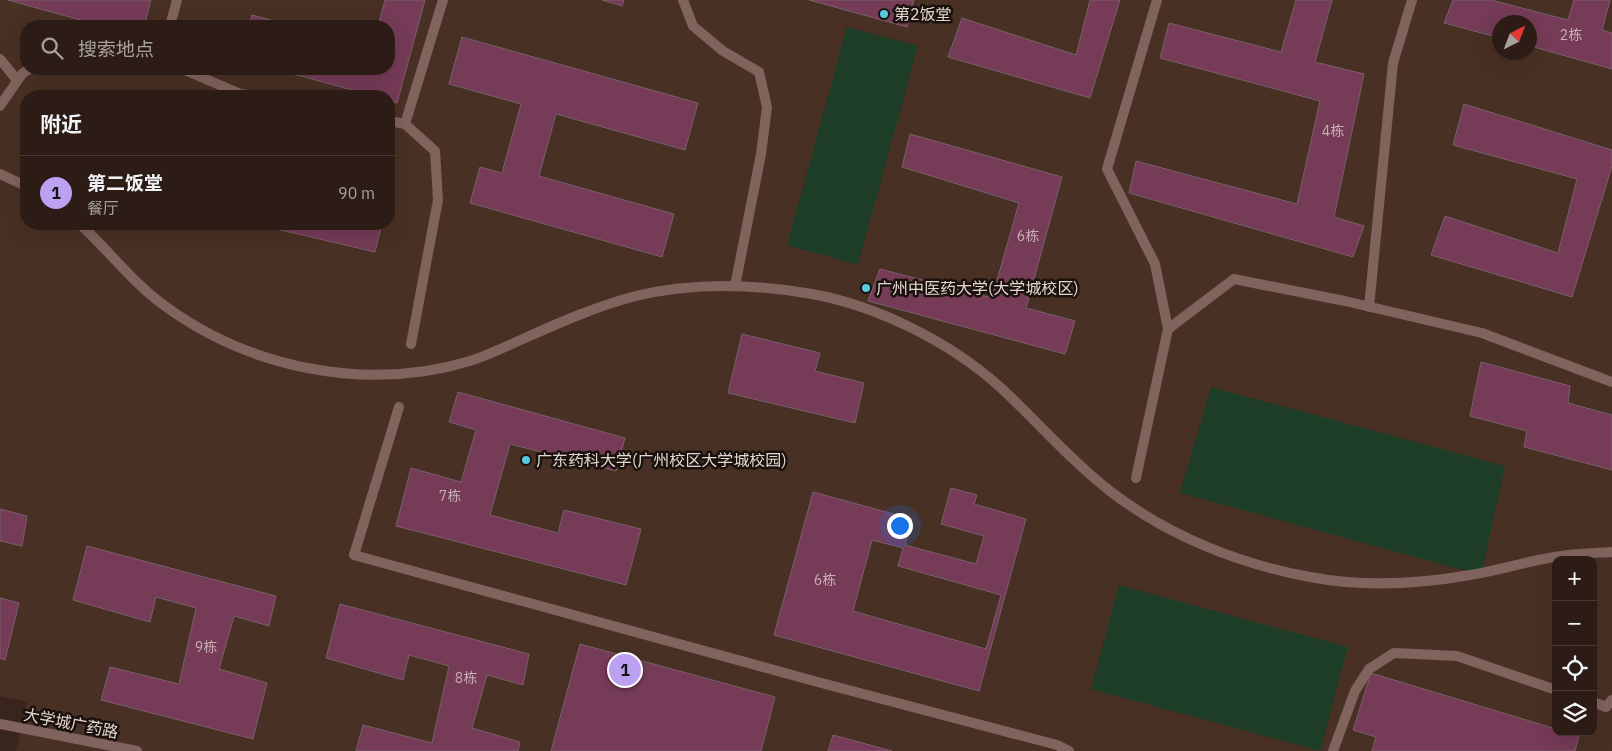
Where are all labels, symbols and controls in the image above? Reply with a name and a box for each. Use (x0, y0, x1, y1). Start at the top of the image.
place label: 第2饭堂 (894, 4, 952, 24)
marker: 第2饭堂 (878, 8, 890, 20)
north arrow (1492, 15, 1537, 60)
search box (20, 20, 395, 75)
house number: 2栋 (1560, 26, 1582, 44)
icon: search (38, 34, 66, 62)
text: 搜索地点 (78, 37, 154, 61)
text: 附近 (40, 110, 82, 138)
house number: 4栋 (1322, 122, 1344, 140)
text: 第二饭堂 (87, 171, 163, 195)
text: 1 (51, 183, 61, 203)
text: 90 m (338, 183, 375, 203)
text: 餐厅 (87, 198, 119, 218)
house number: 6栋 (1017, 227, 1039, 245)
place label: 广州中医药大学(大学城校区) (876, 278, 1079, 298)
marker: 广州中医药大学(大学城校区) (860, 282, 872, 294)
place label: 广东药科大学(广州校区大学城校园) (536, 450, 787, 470)
marker: 广东药科大学(广州校区大学城校园) (520, 454, 532, 466)
house number: 7栋 (439, 487, 461, 505)
your location (887, 513, 913, 539)
map controls (1552, 556, 1597, 736)
button: + (1552, 556, 1597, 601)
house number: 6栋 (814, 571, 836, 589)
button: − (1552, 601, 1597, 646)
house number: 9栋 (195, 638, 217, 656)
button: locate (1552, 646, 1597, 691)
pin: 1 (609, 651, 641, 689)
house number: 8栋 (455, 669, 477, 687)
button: layers (1552, 691, 1597, 736)
street label: 大学城广药路 (22, 704, 120, 742)

